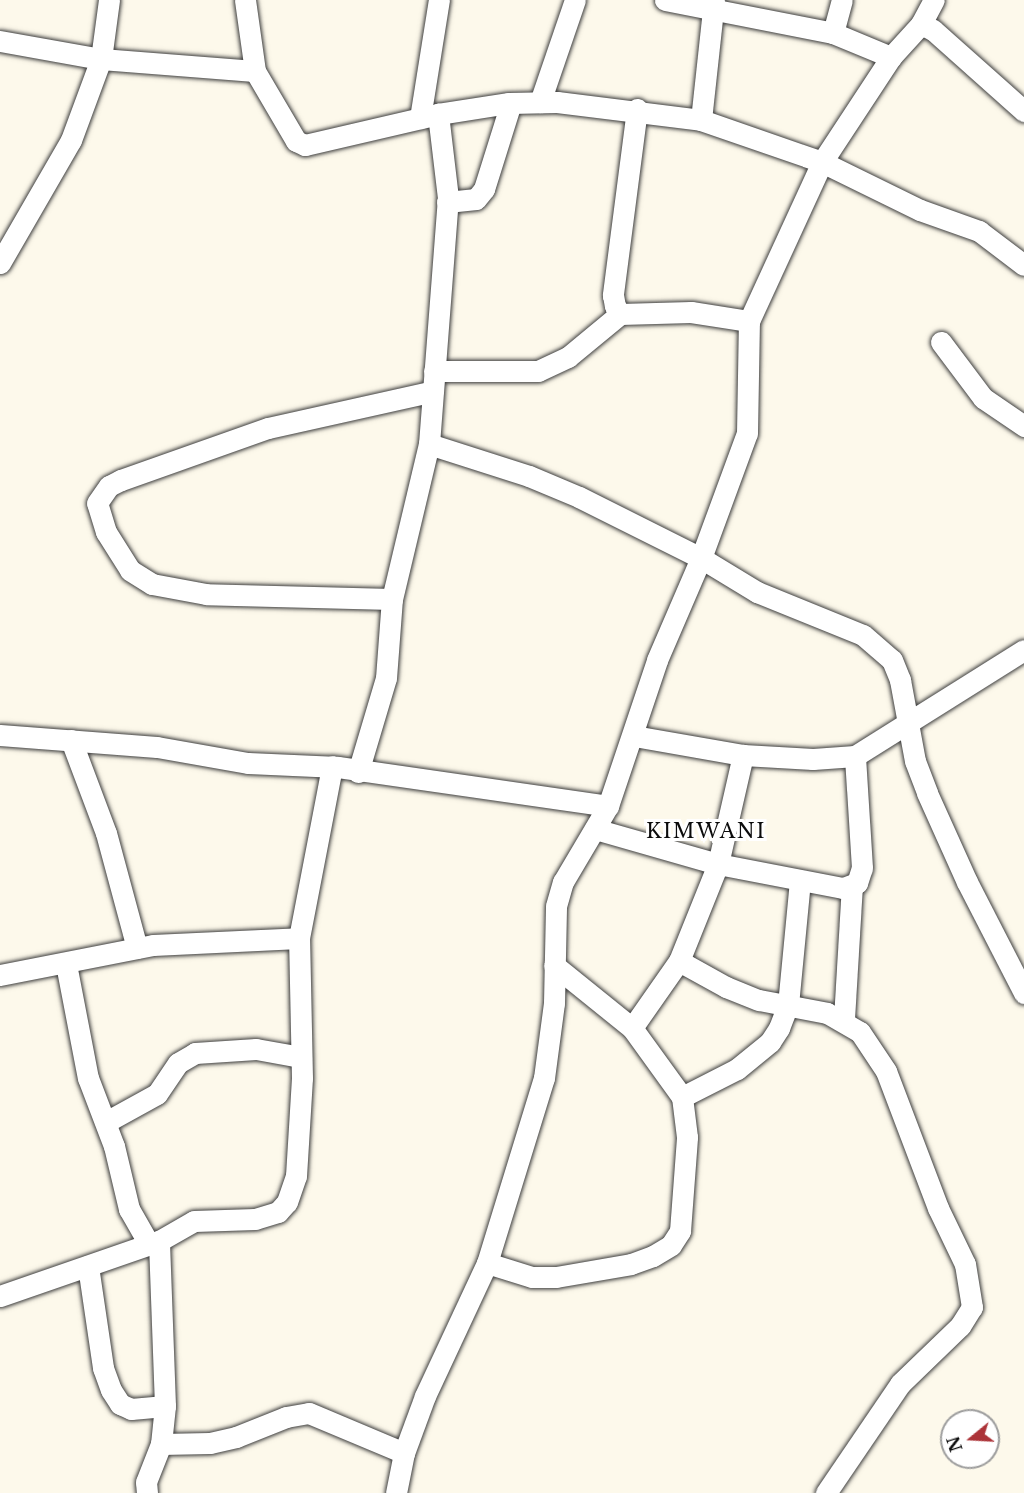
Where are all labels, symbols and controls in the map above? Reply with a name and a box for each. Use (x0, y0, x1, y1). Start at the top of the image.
district label: KIMWANI (646, 819, 766, 843)
north arrow (940, 1409, 1000, 1469)
text: N (943, 1434, 967, 1454)

